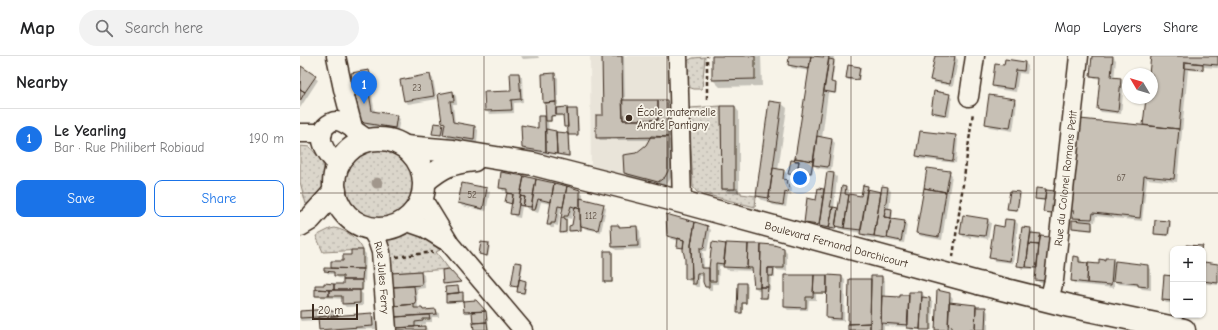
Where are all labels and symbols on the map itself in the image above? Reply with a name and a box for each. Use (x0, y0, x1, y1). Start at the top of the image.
north arrow (1122, 68, 1158, 104)
pin: 1 (351, 71, 377, 104)
house number: 23 (412, 83, 422, 93)
place label: École maternelle André Pantigny (637, 105, 716, 132)
street label: Rue du Colonel Romans Petit (1052, 109, 1080, 247)
marker: École maternelle André Pantigny (624, 113, 634, 123)
your location (790, 168, 810, 188)
house number: 67 (1116, 173, 1126, 183)
house number: 52 (467, 190, 477, 200)
house number: 112 (585, 211, 597, 221)
street label: Boulevard Fernand Darchicourt (763, 219, 910, 271)
street label: Rue Jules Ferry (371, 240, 392, 314)
scale bar (312, 302, 358, 321)

